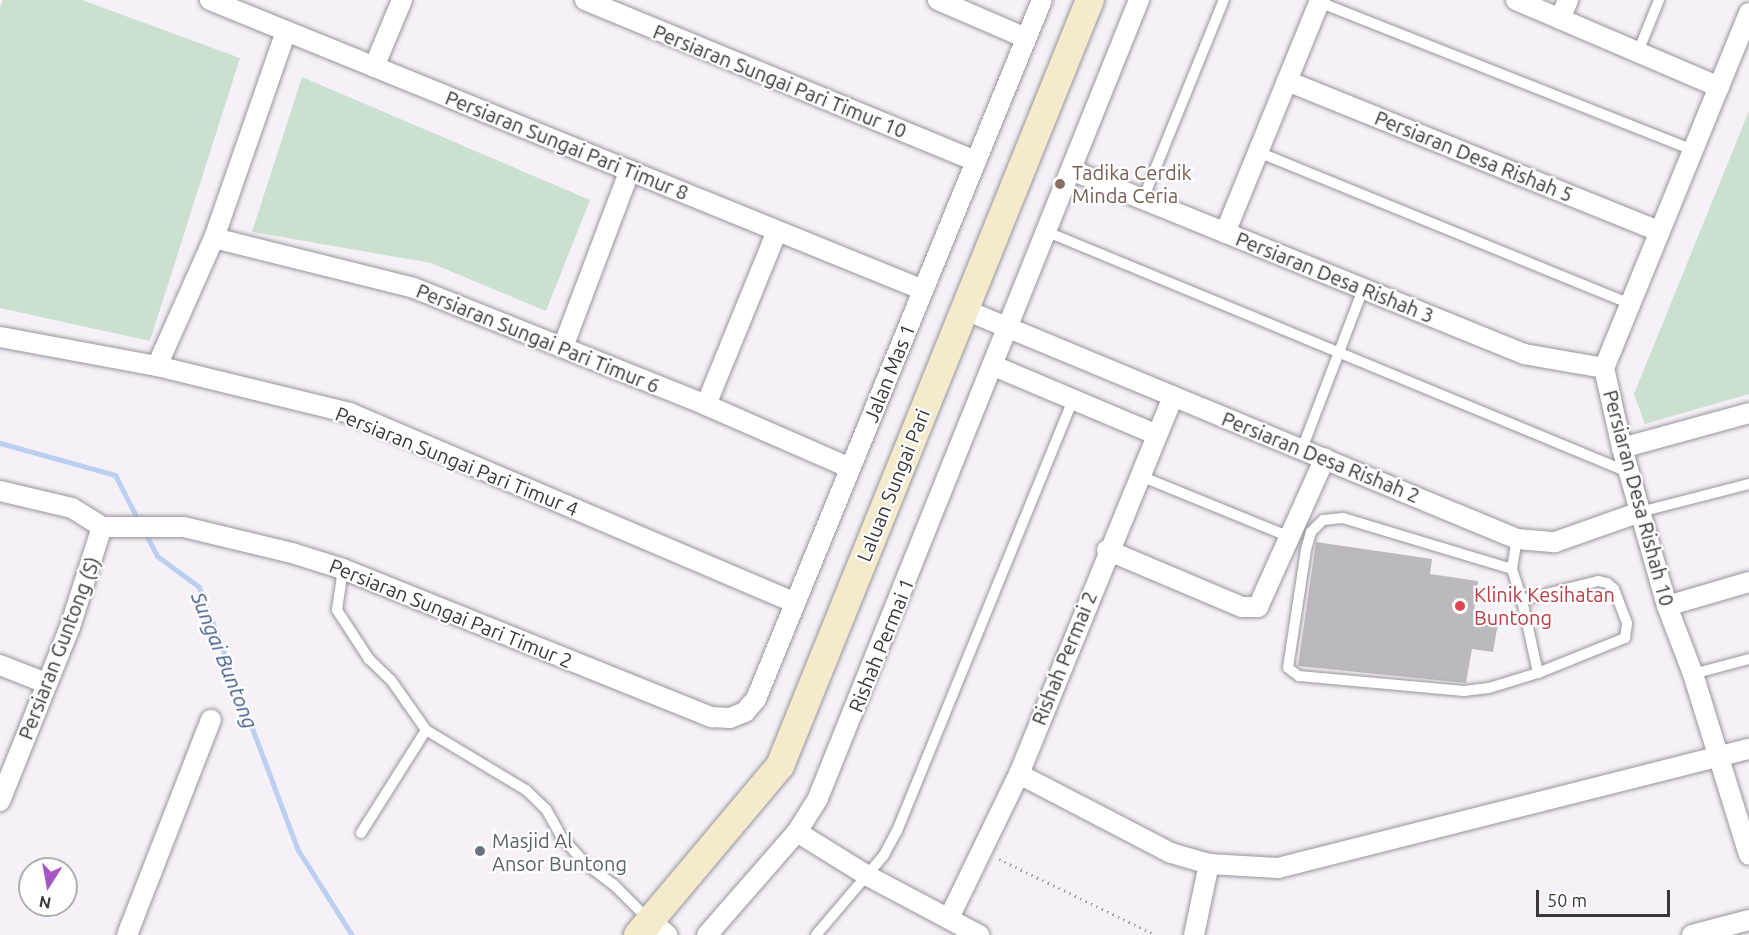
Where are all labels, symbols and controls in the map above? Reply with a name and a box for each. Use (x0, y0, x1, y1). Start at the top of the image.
street label: Persiaran Sungai Pari Timur 10 (650, 19, 910, 143)
street label: Persiaran Sungai Pari Timur 8 (442, 85, 692, 205)
street label: Persiaran Desa Rishah 5 (1371, 105, 1577, 207)
place label: Tadika Cerdik Minda Ceria (1072, 160, 1192, 207)
marker: Tadika Cerdik Minda Ceria (1053, 177, 1067, 191)
street label: Persiaran Desa Rishah 3 (1232, 226, 1438, 328)
street label: Persiaran Sungai Pari Timur 6 (413, 278, 663, 398)
street label: Jalan Mas 1 (858, 320, 920, 426)
street label: Persiaran Desa Rishah 10 (1599, 387, 1679, 609)
street label: Persiaran Sungai Pari Timur 4 (332, 401, 582, 521)
street label: Laluan Sungai Pari (851, 405, 935, 565)
street label: Persiaran Desa Rishah 2 (1218, 406, 1424, 508)
street label: Persiaran Guntong (S) (13, 553, 105, 743)
street label: Persiaran Sungai Pari Timur 2 (326, 553, 576, 673)
street label: Rishah Permai 1 (843, 575, 919, 715)
place label: Klinik Kesihatan Buntong (1474, 582, 1615, 629)
water label: Sungai Buntong (186, 588, 264, 732)
street label: Rishah Permai 2 (1026, 588, 1102, 728)
marker: Klinik Kesihatan Buntong (1451, 597, 1469, 615)
place label: Masjid Al Ansor Buntong (492, 828, 627, 875)
marker: Masjid Al Ansor Buntong (473, 844, 487, 858)
north arrow (18, 857, 78, 917)
scale bar (1539, 878, 1672, 916)
text: 50 m (1547, 890, 1587, 910)
text: N (37, 893, 53, 913)

